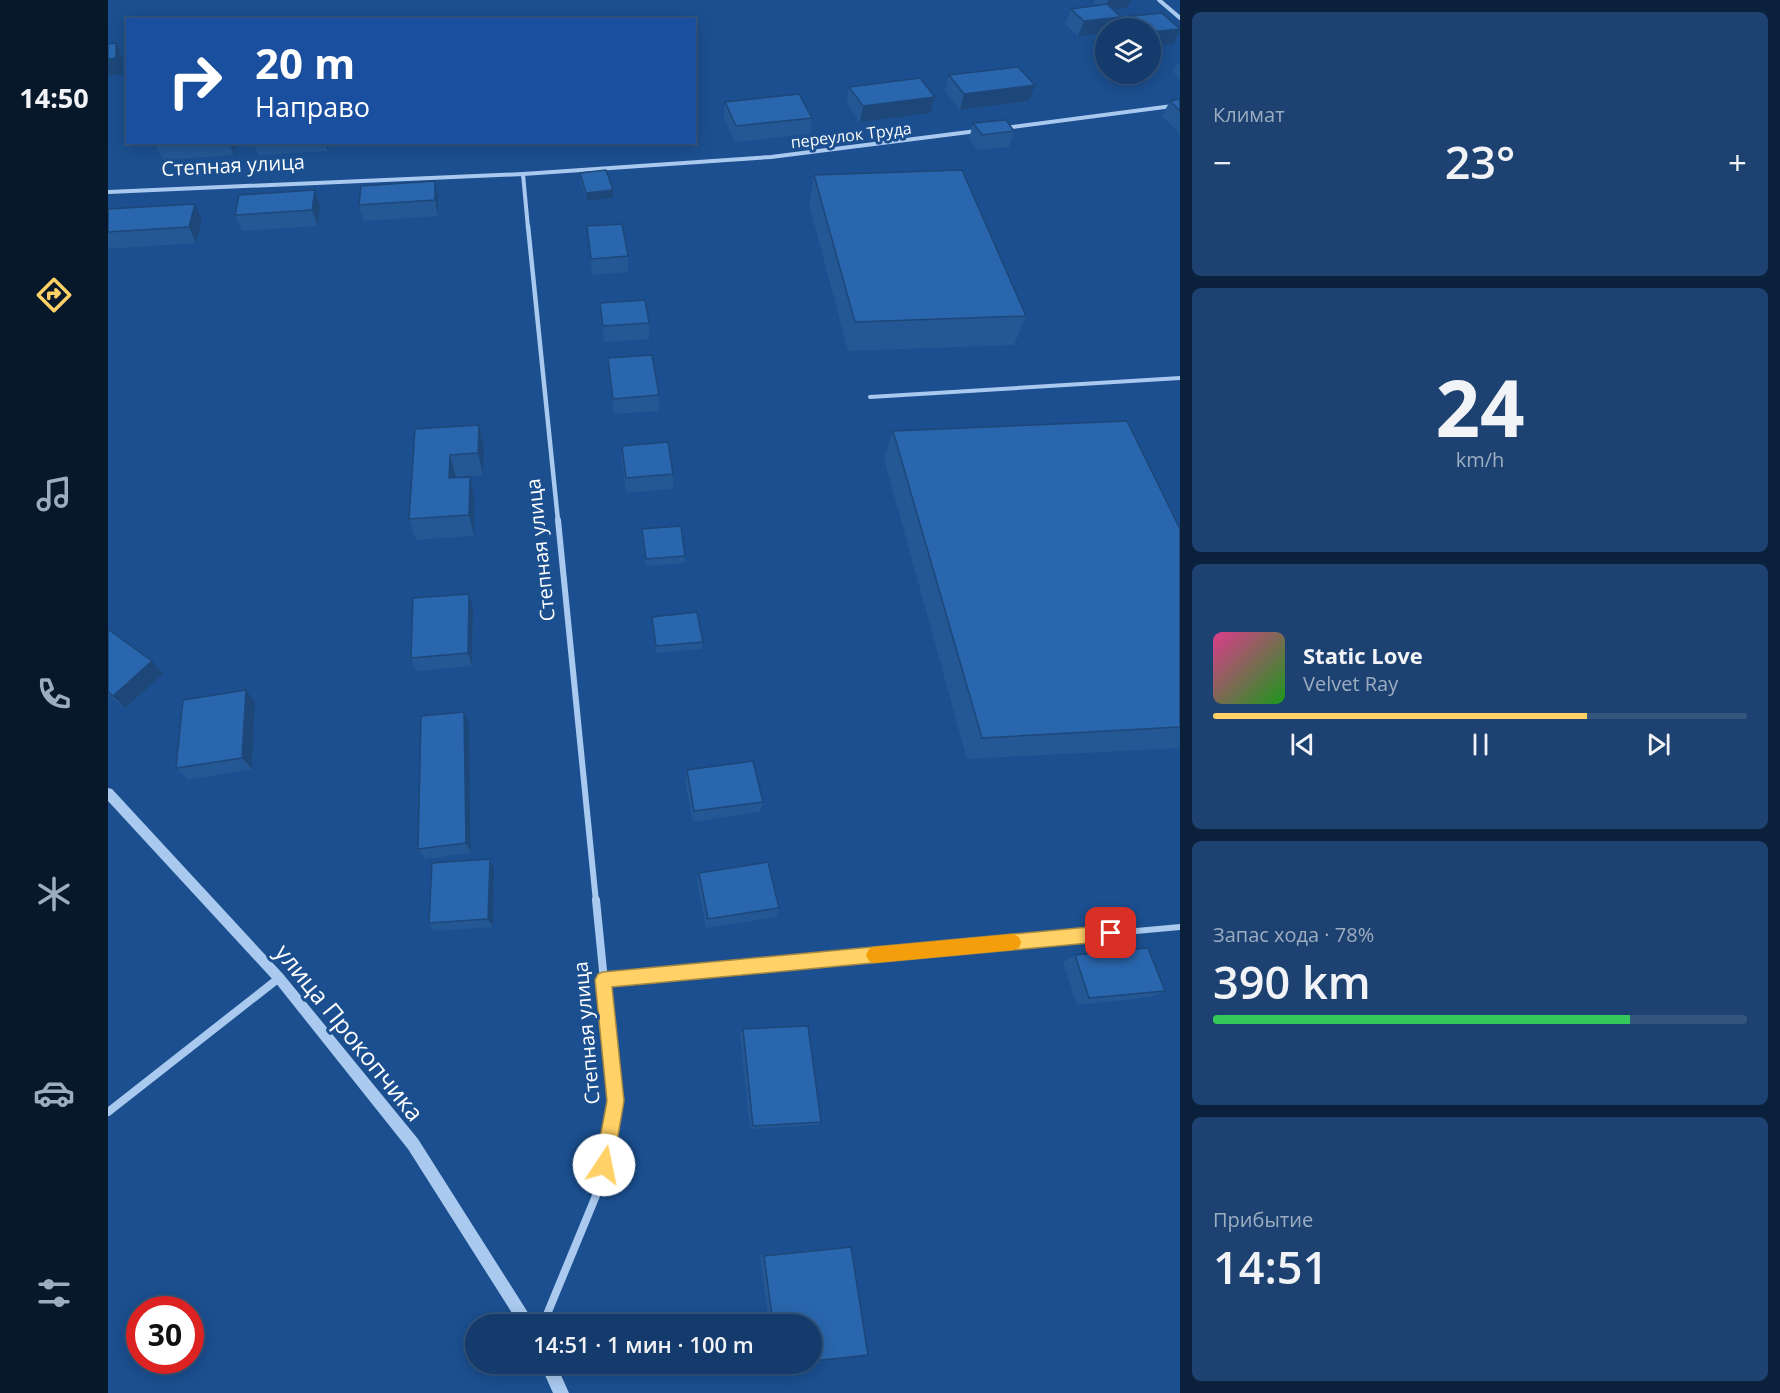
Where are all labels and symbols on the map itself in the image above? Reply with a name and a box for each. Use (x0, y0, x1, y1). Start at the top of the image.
street label: переулок Труда (789, 117, 913, 153)
street label: Степная улица (161, 148, 305, 182)
street label: Степная улица (519, 477, 561, 623)
pin (1085, 907, 1136, 958)
street label: улица Прокопчика (268, 936, 432, 1128)
street label: Степная улица (566, 960, 606, 1106)
position arrow (572, 1133, 636, 1197)
speed limit sign: 30 (126, 1296, 204, 1374)

